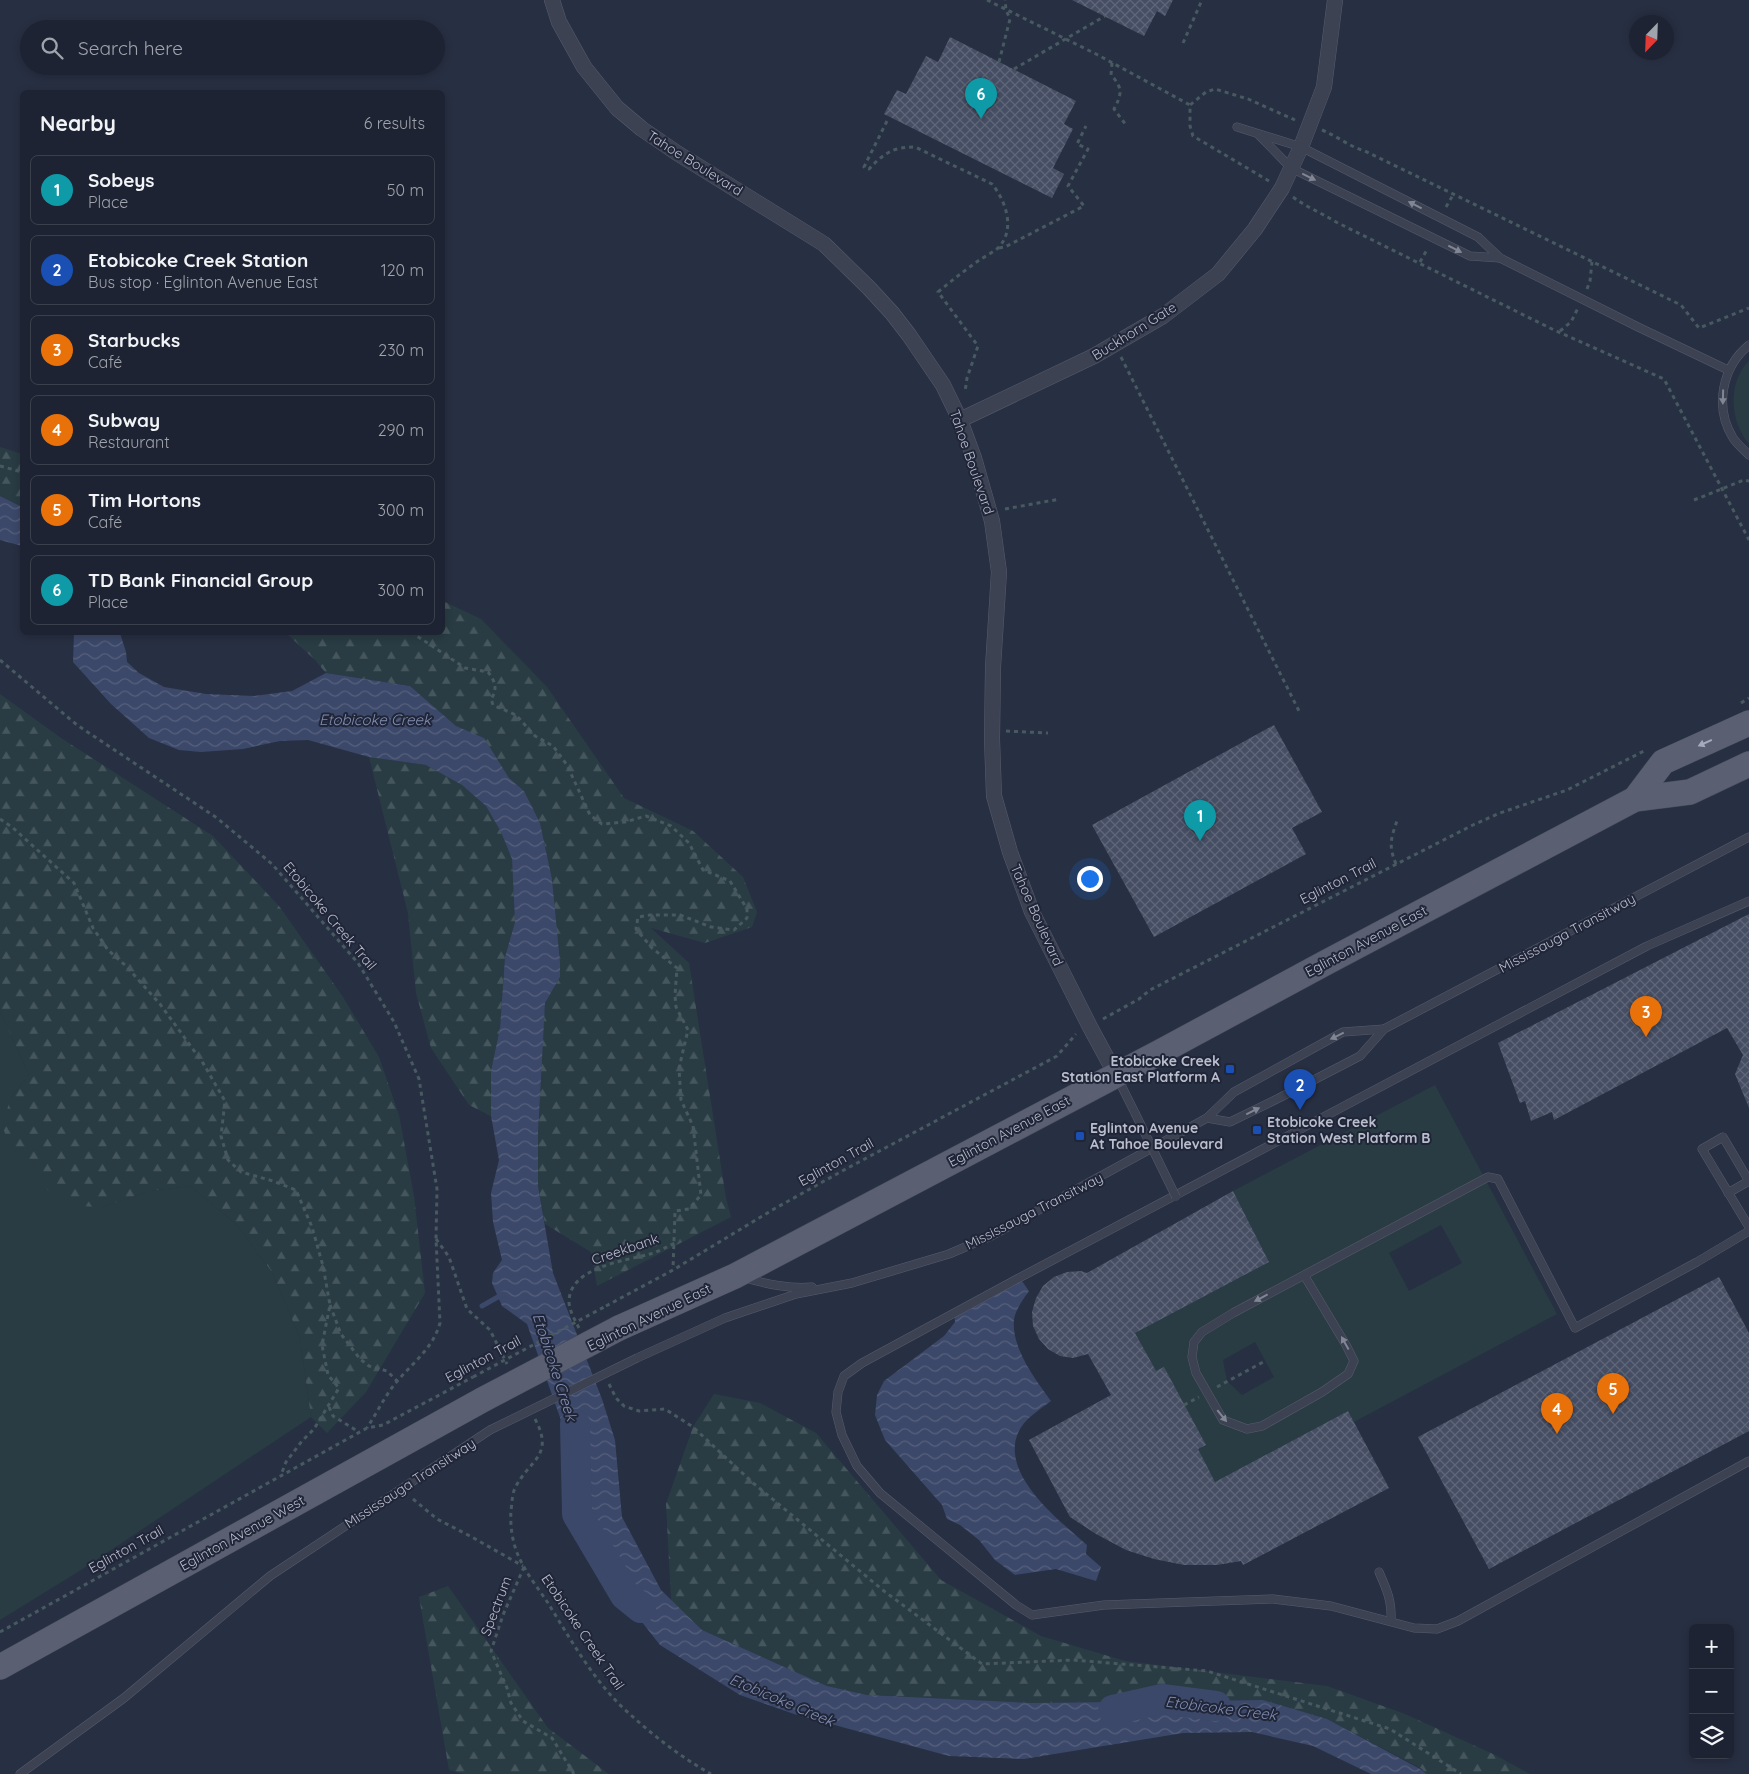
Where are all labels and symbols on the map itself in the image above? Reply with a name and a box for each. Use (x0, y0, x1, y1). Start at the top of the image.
north arrow (1629, 15, 1674, 60)
pin: 6 (965, 78, 997, 119)
street label: Tahoe Boulevard (644, 126, 746, 200)
one-way arrow (1302, 173, 1316, 181)
one-way arrow (1408, 201, 1422, 209)
one-way arrow (1448, 245, 1462, 253)
street label: Buckhorn Gate (1088, 298, 1180, 364)
one-way arrow (1719, 389, 1727, 405)
street label: Tahoe Boulevard (946, 407, 998, 517)
water label: Etobicoke Creek (319, 710, 433, 729)
one-way arrow (1698, 739, 1712, 747)
pin: 1 (1184, 800, 1216, 841)
street label: Eglinton Trail (1297, 854, 1379, 908)
street label: Etobicoke Creek Trail (279, 858, 381, 974)
street label: Tahoe Boulevard (1006, 861, 1068, 969)
your location (1077, 866, 1103, 892)
street label: Mississauga Transitway (1495, 889, 1639, 977)
street label: Eglinton Avenue East (1302, 901, 1430, 981)
pin: 3 (1630, 996, 1662, 1037)
one-way arrow (1329, 1031, 1344, 1040)
place label: Etobicoke Creek Station East Platform A (1061, 1052, 1220, 1086)
marker: Etobicoke Creek Station East Platform A (1224, 1063, 1236, 1075)
pin: 2 (1284, 1069, 1316, 1110)
street label: Eglinton Avenue East (945, 1091, 1073, 1171)
one-way arrow (1246, 1107, 1260, 1115)
place label: Etobicoke Creek Station West Platform B (1267, 1113, 1430, 1147)
place label: Eglinton Avenue At Tahoe Boulevard (1090, 1119, 1223, 1153)
marker: Etobicoke Creek Station West Platform B (1251, 1124, 1263, 1136)
marker: Eglinton Avenue At Tahoe Boulevard (1074, 1130, 1086, 1142)
street label: Eglinton Trail (795, 1134, 877, 1190)
street label: Mississauga Transitway (962, 1168, 1106, 1254)
street label: Creekbank (589, 1229, 661, 1269)
street label: Eglinton Avenue East (584, 1279, 714, 1355)
one-way arrow (1254, 1294, 1268, 1302)
water label: Etobicoke Creek (529, 1311, 582, 1425)
street label: Eglinton Trail (442, 1331, 524, 1387)
one-way arrow (1341, 1336, 1349, 1351)
pin: 5 (1597, 1373, 1629, 1414)
pin: 4 (1541, 1393, 1573, 1434)
one-way arrow (1216, 1409, 1227, 1422)
street label: Mississauga Transitway (341, 1434, 479, 1532)
street label: Eglinton Avenue West (176, 1491, 308, 1575)
street label: Eglinton Trail (85, 1521, 167, 1577)
street label: Etobicoke Creek Trail (537, 1571, 629, 1693)
street label: Spectrum (476, 1574, 516, 1638)
water label: Etobicoke Creek (727, 1669, 839, 1731)
water label: Etobicoke Creek (1164, 1692, 1280, 1725)

